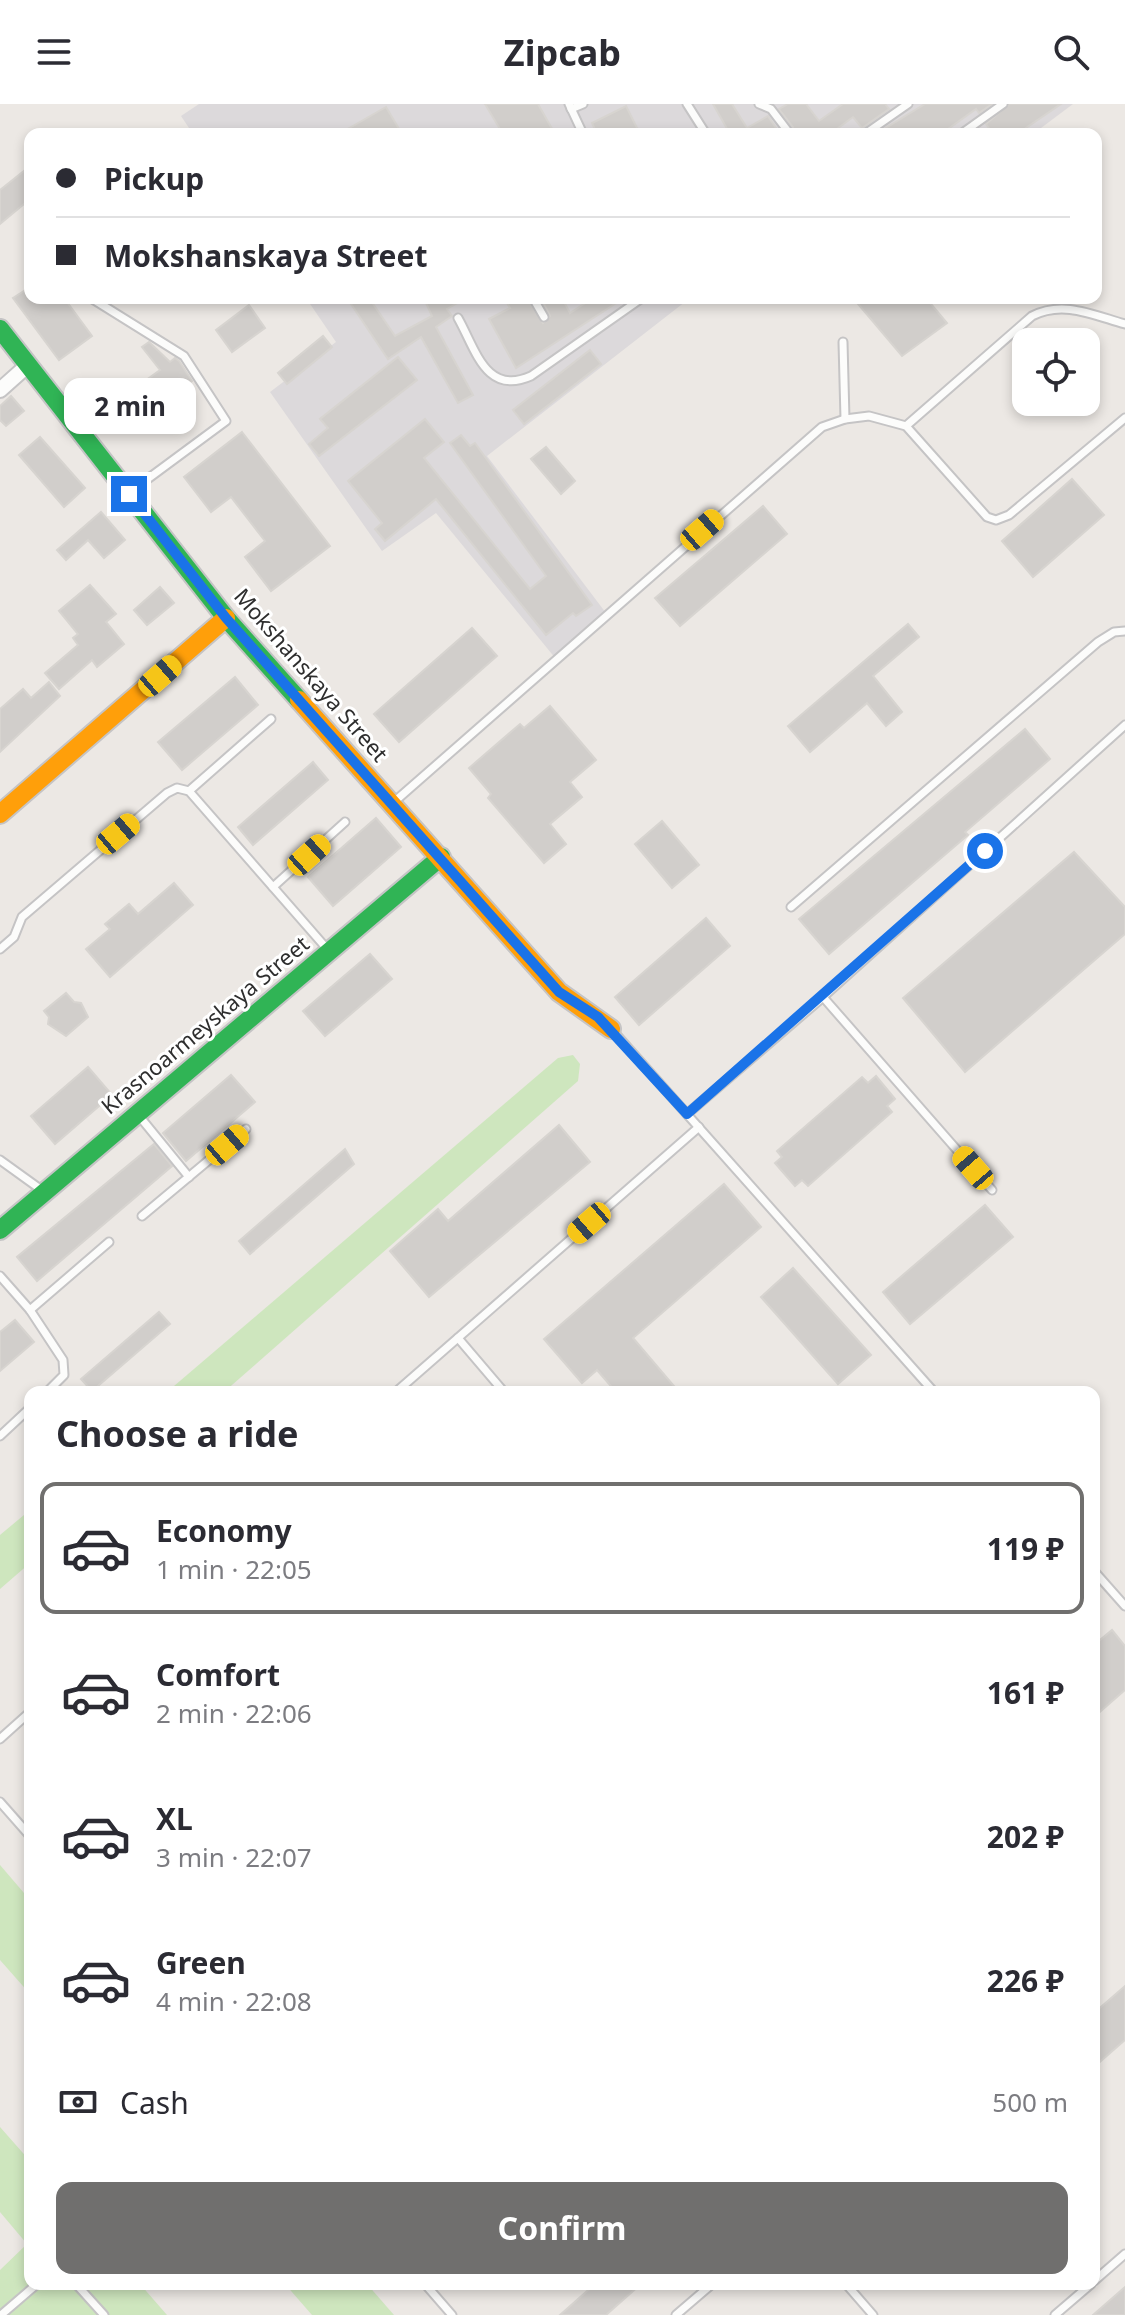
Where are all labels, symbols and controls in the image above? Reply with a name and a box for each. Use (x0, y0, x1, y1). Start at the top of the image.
text: Zipcab (504, 28, 621, 77)
icon: menu (32, 30, 76, 74)
icon: search (1049, 30, 1093, 74)
text: Pickup (104, 158, 204, 199)
text: Mokshanskaya Street (104, 235, 427, 276)
map controls (1012, 328, 1100, 416)
button: locate (1012, 328, 1100, 416)
callout: 2 min (63, 378, 195, 434)
text: 2 min (94, 388, 166, 424)
route end (111, 476, 147, 512)
car (676, 505, 728, 555)
street label: Mokshanskaya Street (228, 581, 395, 767)
car (134, 651, 186, 701)
car (92, 809, 144, 859)
car (283, 830, 335, 880)
route start (967, 833, 1003, 869)
street label: Krasnoarmeyskaya Street (94, 928, 315, 1120)
car (201, 1120, 253, 1170)
car (948, 1142, 998, 1194)
car (563, 1198, 615, 1248)
text: Choose a ride (56, 1409, 298, 1458)
text: Economy (156, 1510, 292, 1551)
icon: car (60, 1512, 132, 1584)
text: 119 ₽ (987, 1528, 1064, 1569)
text: 1 min · 22:05 (156, 1551, 312, 1587)
text: Comfort (156, 1654, 280, 1695)
icon: car (60, 1656, 132, 1728)
text: 161 ₽ (987, 1672, 1064, 1713)
text: 2 min · 22:06 (156, 1695, 312, 1731)
text: XL (156, 1798, 193, 1839)
icon: car (60, 1800, 132, 1872)
text: 202 ₽ (987, 1816, 1064, 1857)
text: 3 min · 22:07 (156, 1839, 312, 1875)
text: Green (156, 1942, 246, 1983)
icon: car (60, 1944, 132, 2016)
text: 226 ₽ (987, 1960, 1064, 2001)
text: 4 min · 22:08 (156, 1983, 312, 2019)
icon: cash (56, 2080, 100, 2124)
text: Cash (120, 2082, 189, 2123)
text: 500 m (992, 2084, 1068, 2120)
button: Confirm (56, 2182, 1068, 2274)

